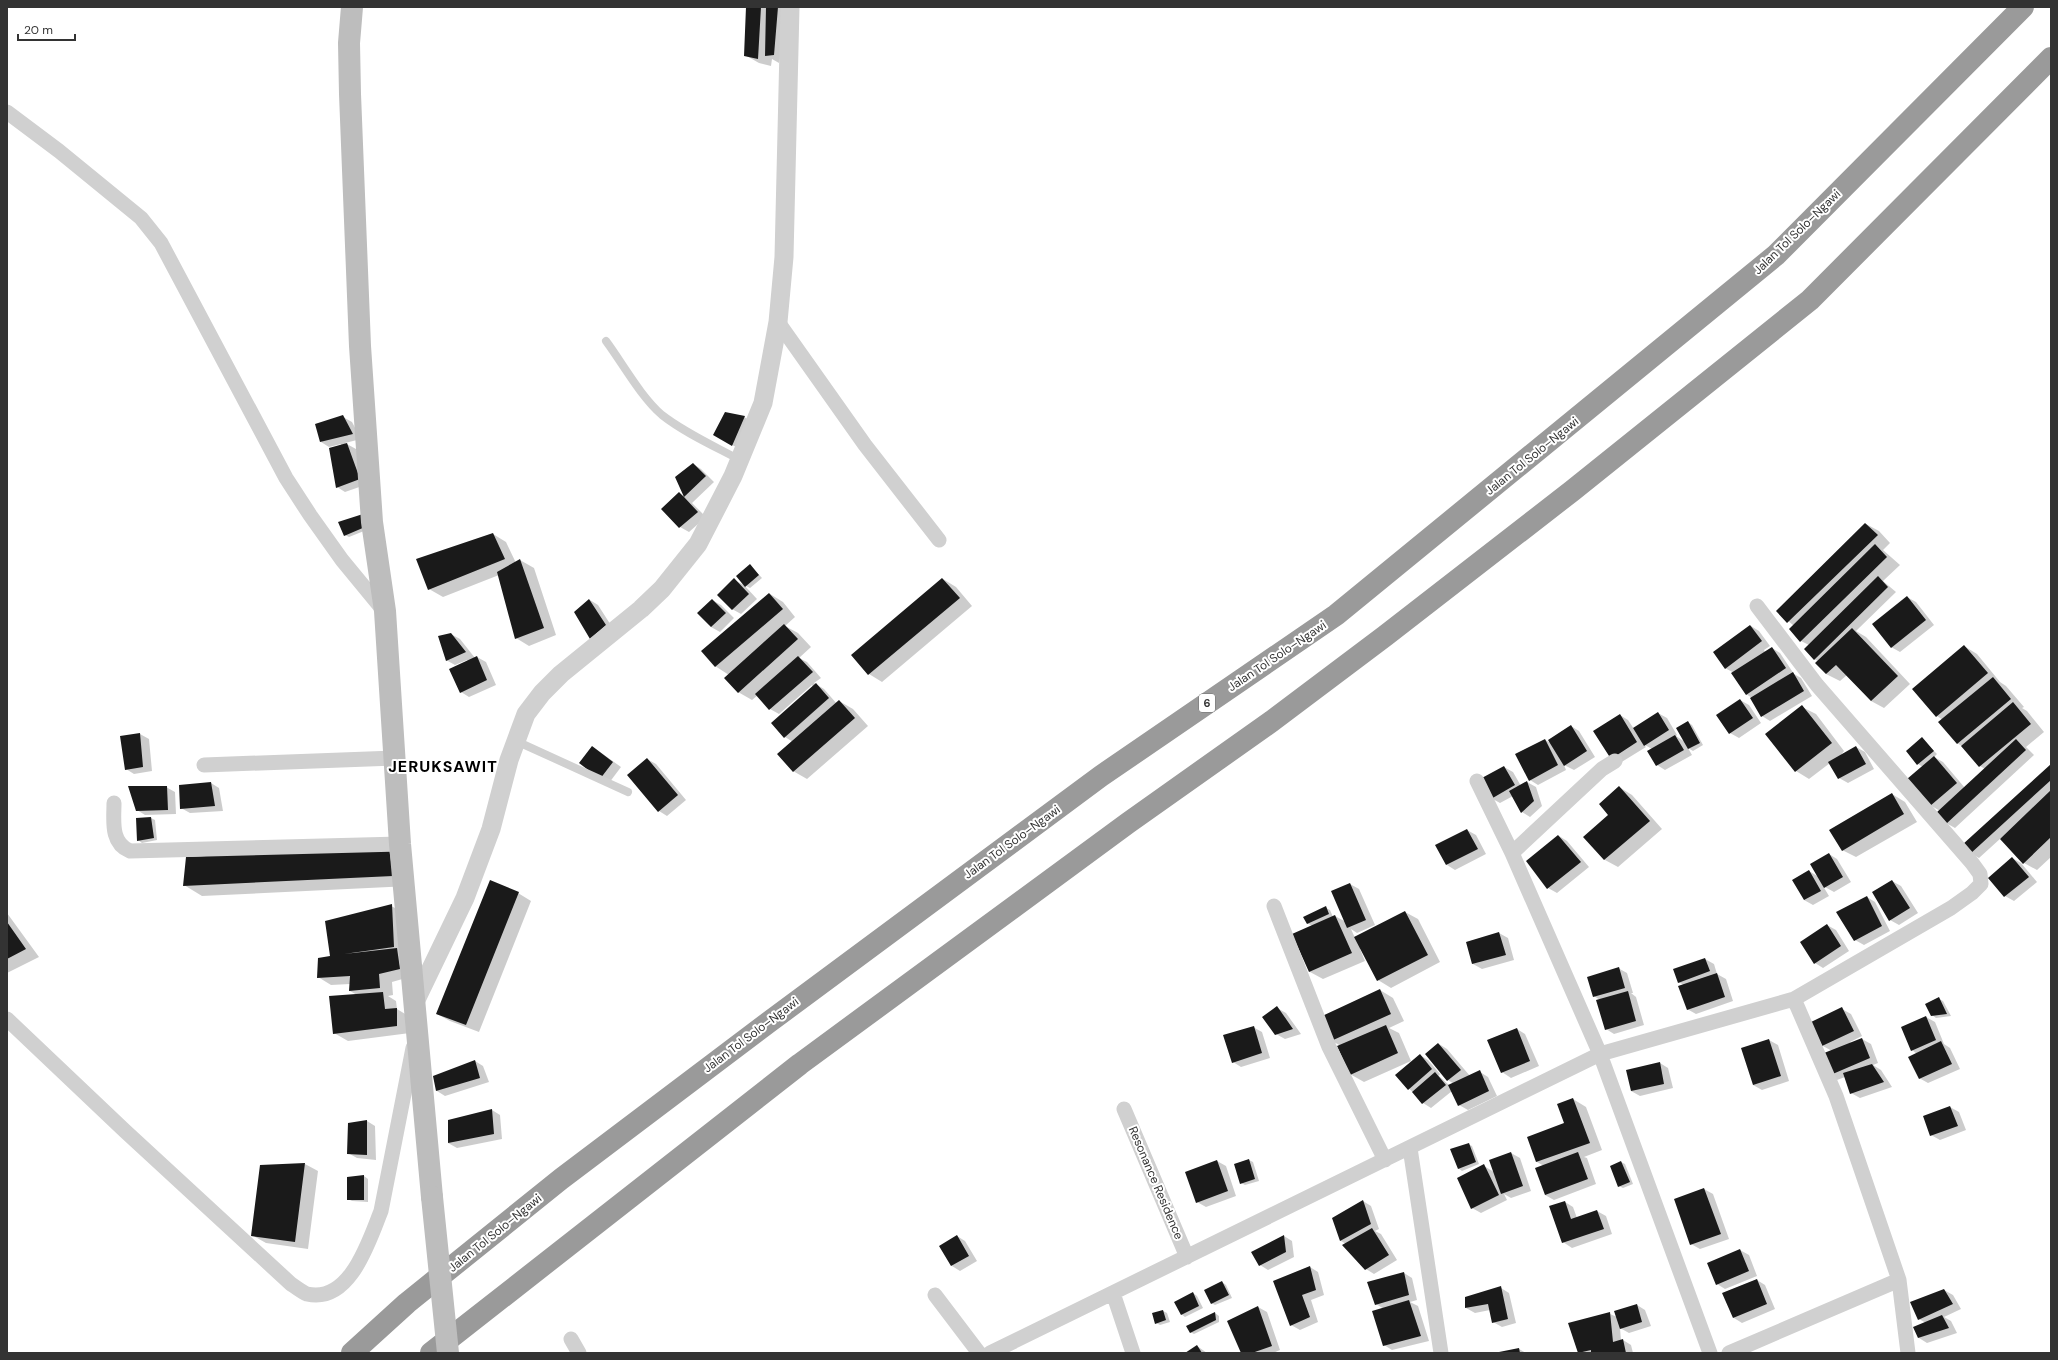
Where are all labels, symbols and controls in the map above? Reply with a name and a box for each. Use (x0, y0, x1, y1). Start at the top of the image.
scale bar (18, 16, 75, 42)
text: 20 m (24, 22, 53, 38)
street label: Jalan Tol Solo–Ngawi (1750, 186, 1844, 278)
street label: Jalan Tol Solo–Ngawi (1482, 413, 1582, 499)
street label: Jalan Tol Solo–Ngawi (1225, 617, 1330, 695)
road number: 6 (1199, 694, 1215, 712)
district label: JERUKSAWIT (388, 756, 498, 777)
street label: Jalan Tol Solo–Ngawi (960, 801, 1064, 883)
street label: Jalan Tol Solo–Ngawi (700, 994, 802, 1076)
street label: Resonance Residence (1125, 1124, 1187, 1242)
street label: Jalan Tol Solo–Ngawi (445, 1190, 545, 1276)

